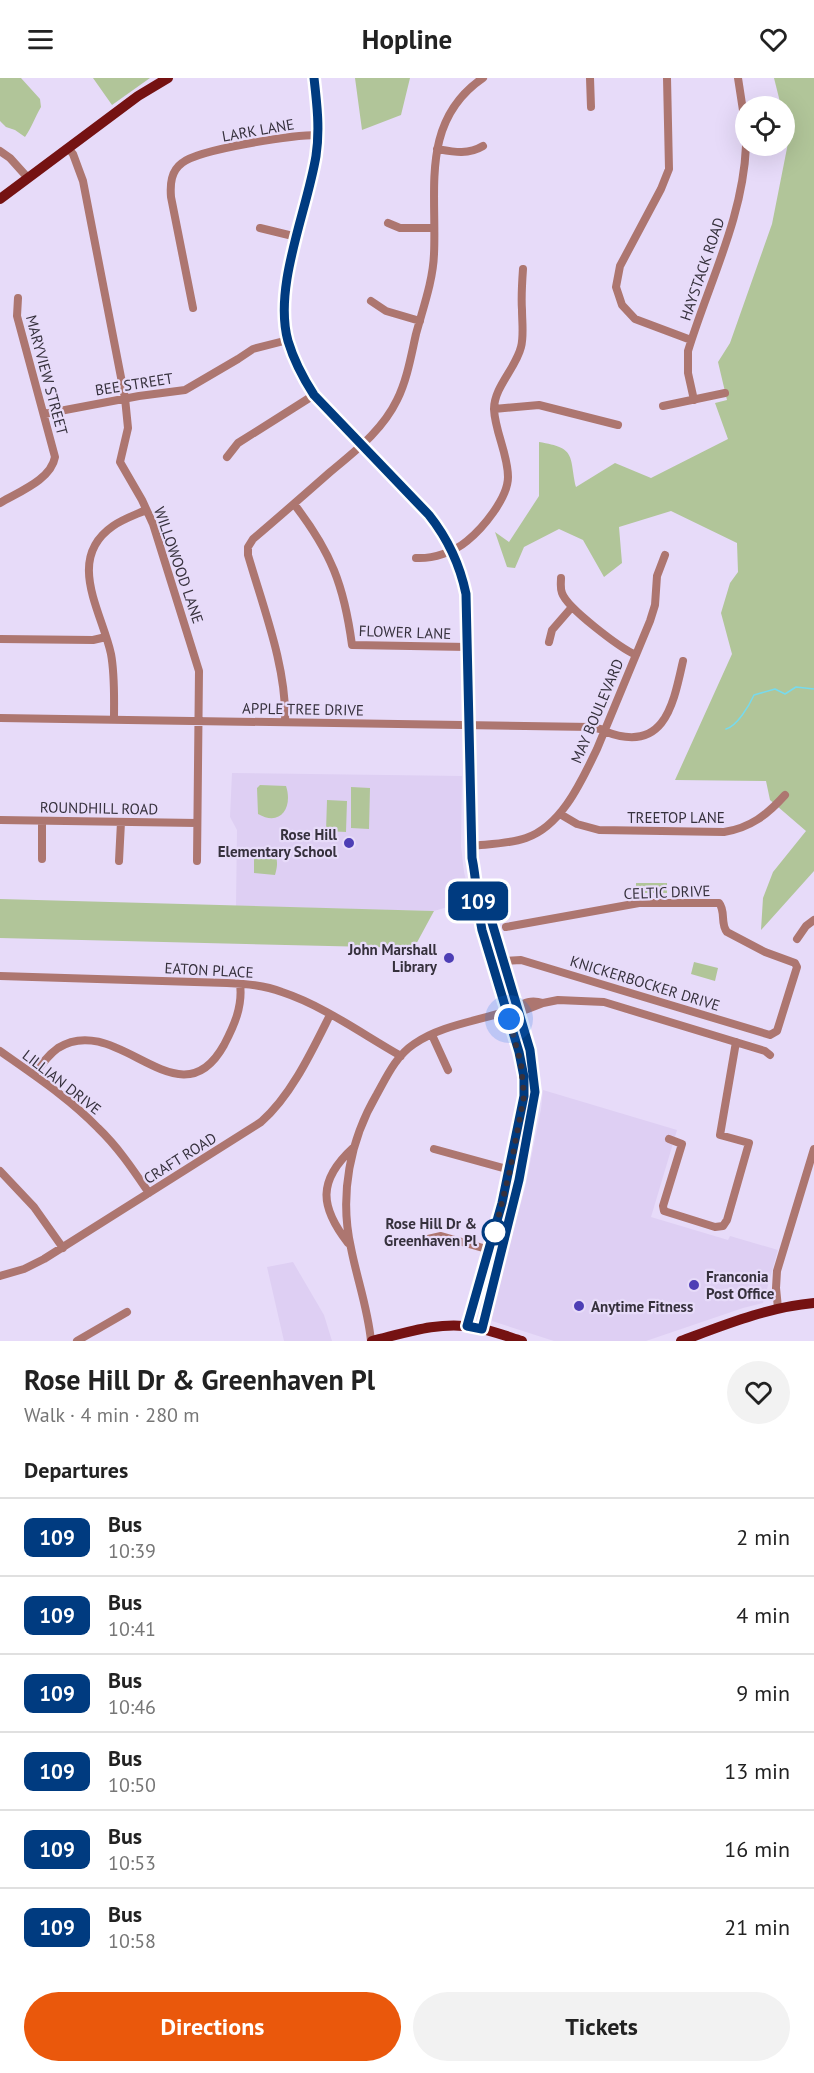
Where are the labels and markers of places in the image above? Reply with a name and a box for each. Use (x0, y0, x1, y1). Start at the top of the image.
place label: Rose Hill Elementary School (218, 825, 338, 861)
marker: Rose Hill Elementary School (342, 836, 356, 850)
place label: John Marshall Library (347, 940, 438, 976)
marker: John Marshall Library (442, 951, 456, 965)
place label: Rose Hill Dr & Greenhaven Pl (384, 1214, 478, 1250)
marker: Rose Hill Dr & Greenhaven Pl (482, 1219, 508, 1245)
place label: Franconia Post Office (706, 1267, 775, 1303)
marker: Franconia Post Office (687, 1278, 701, 1292)
place label: Anytime Fitness (591, 1297, 693, 1316)
marker: Anytime Fitness (572, 1299, 586, 1313)

